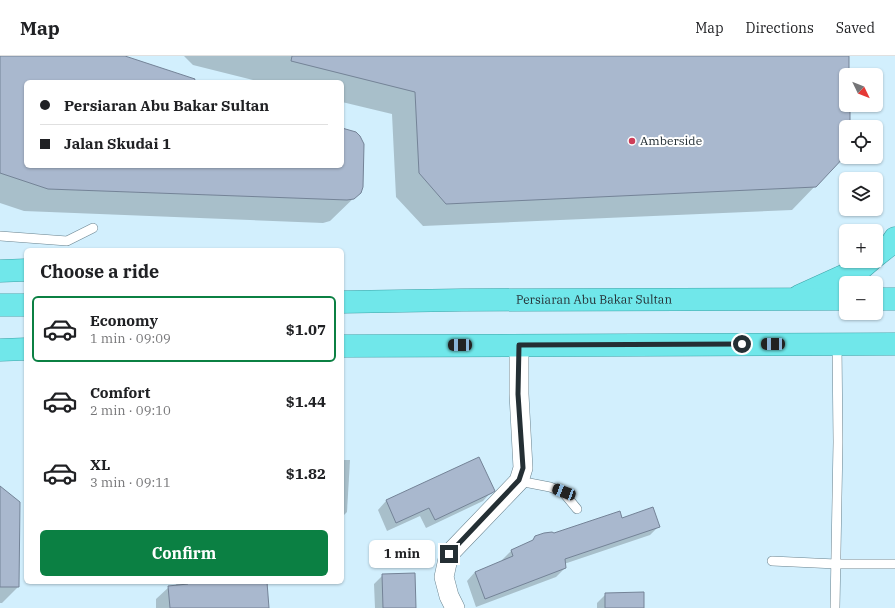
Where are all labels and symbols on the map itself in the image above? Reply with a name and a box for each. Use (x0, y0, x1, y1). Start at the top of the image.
north arrow (839, 68, 883, 112)
place label: Amberside (640, 133, 702, 148)
marker: Amberside (627, 136, 637, 146)
street label: Persiaran Abu Bakar Sultan (516, 291, 672, 307)
route start (733, 335, 751, 353)
car (761, 338, 785, 350)
car (448, 339, 472, 351)
car (551, 482, 577, 502)
callout: 1 min (369, 540, 435, 568)
route end (440, 545, 458, 563)

